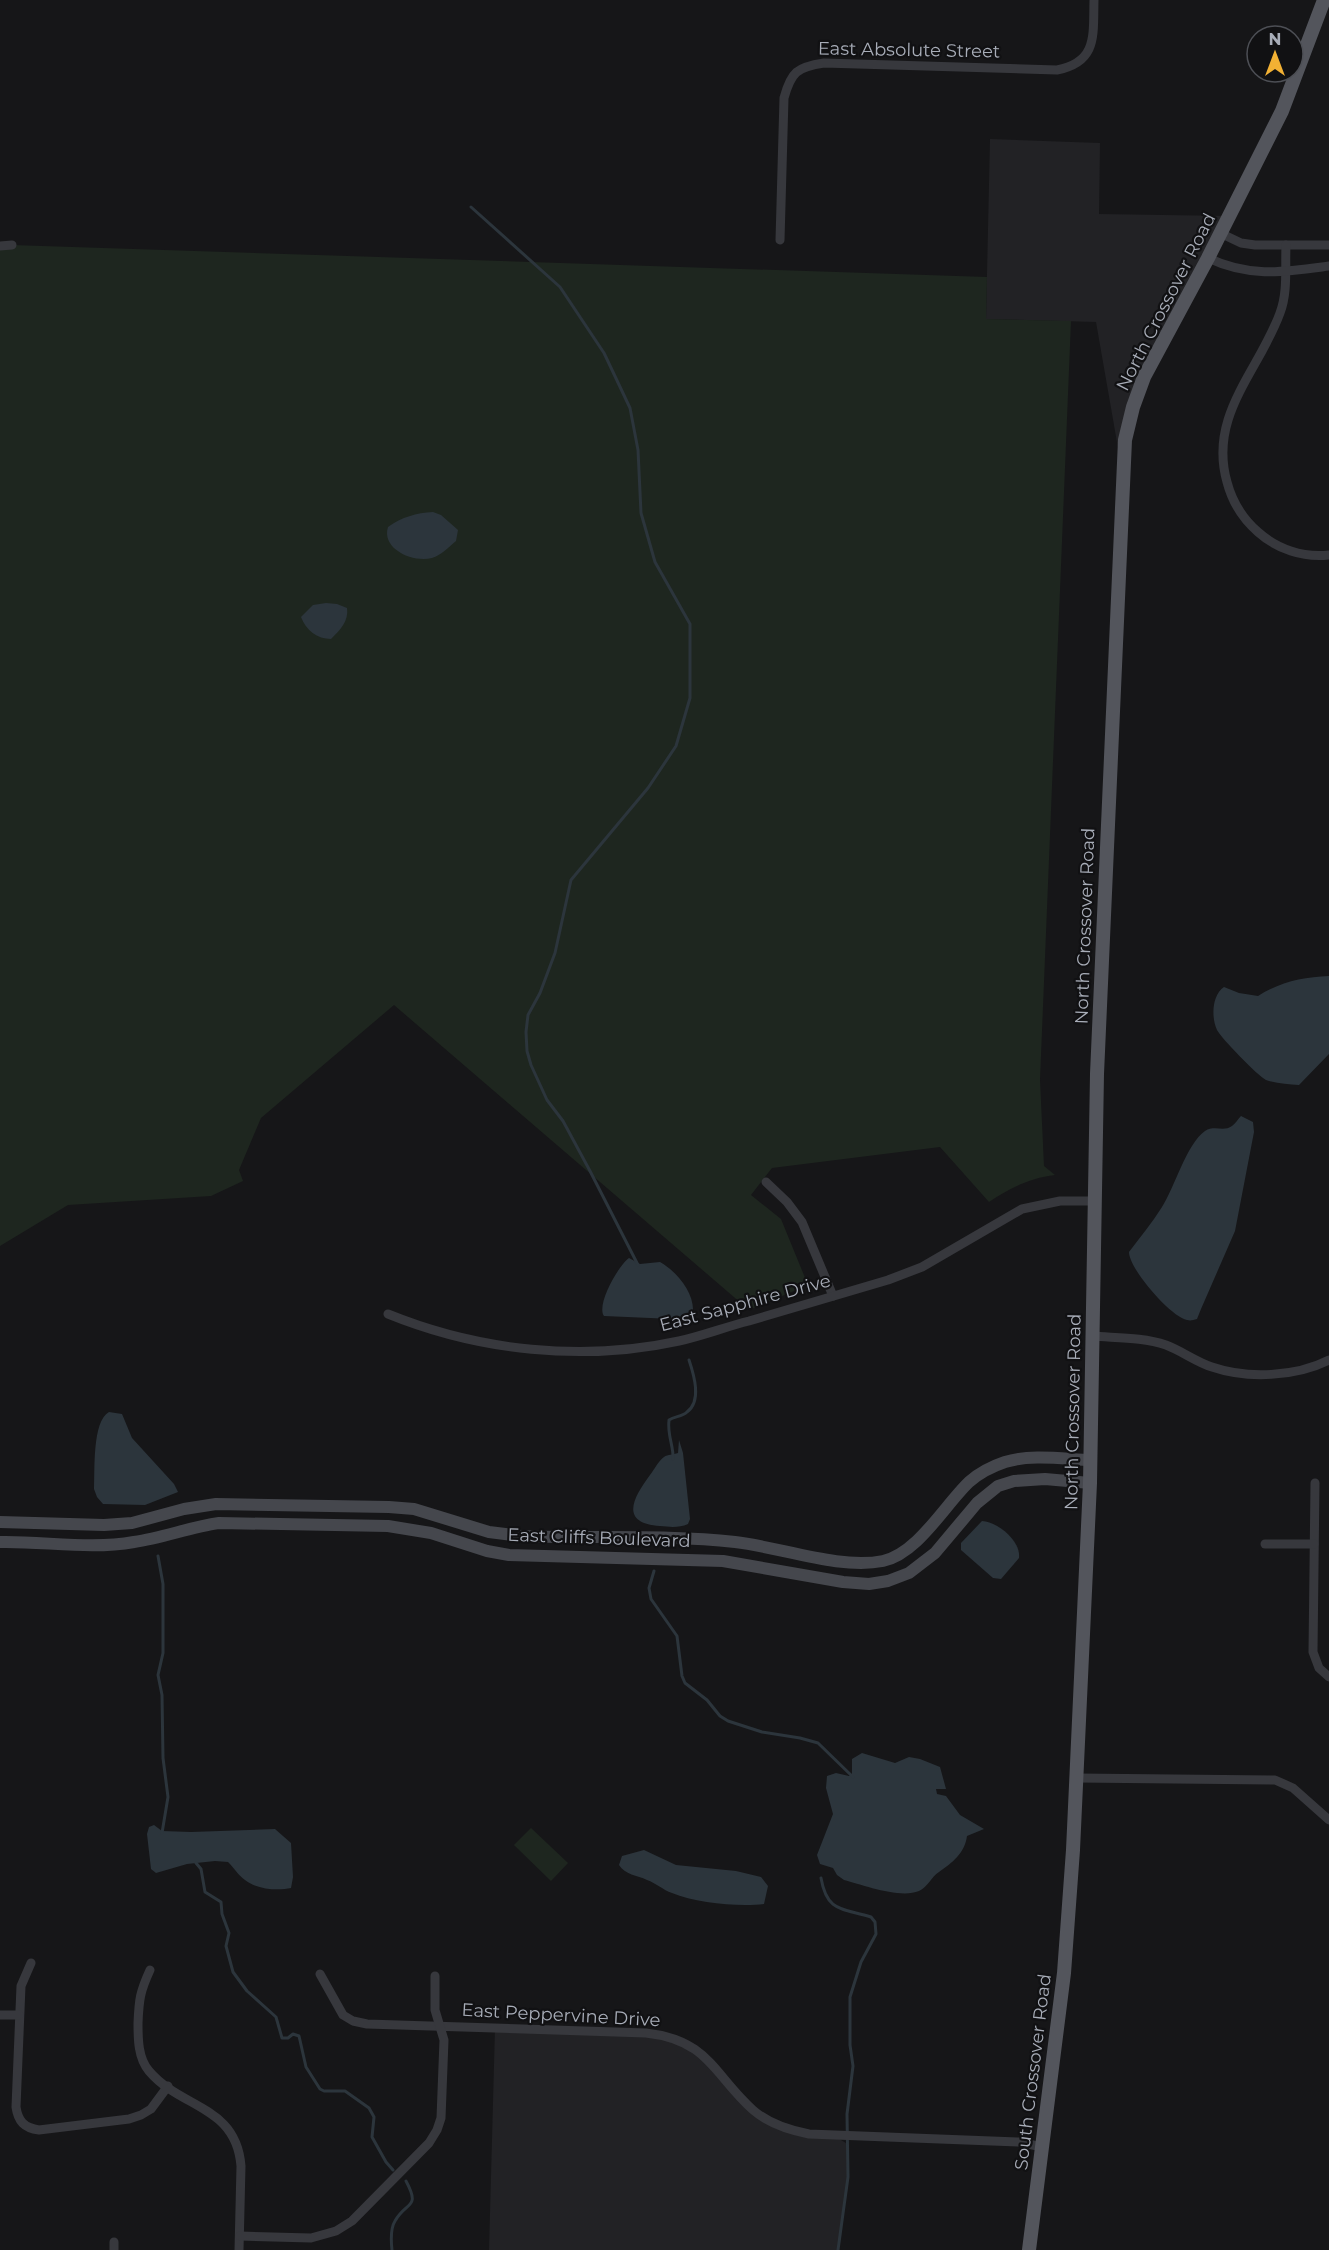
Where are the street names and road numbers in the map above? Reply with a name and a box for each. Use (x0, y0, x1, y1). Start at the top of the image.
street label: East Absolute Street (818, 37, 1000, 63)
street label: North Crossover Road (1112, 209, 1220, 395)
street label: North Crossover Road (1071, 827, 1099, 1025)
street label: East Sapphire Drive (657, 1270, 833, 1336)
street label: North Crossover Road (1060, 1314, 1086, 1510)
street label: East Cliffs Boulevard (507, 1524, 691, 1552)
street label: South Crossover Road (1010, 1973, 1056, 2171)
street label: East Peppervine Drive (461, 1999, 661, 2031)

